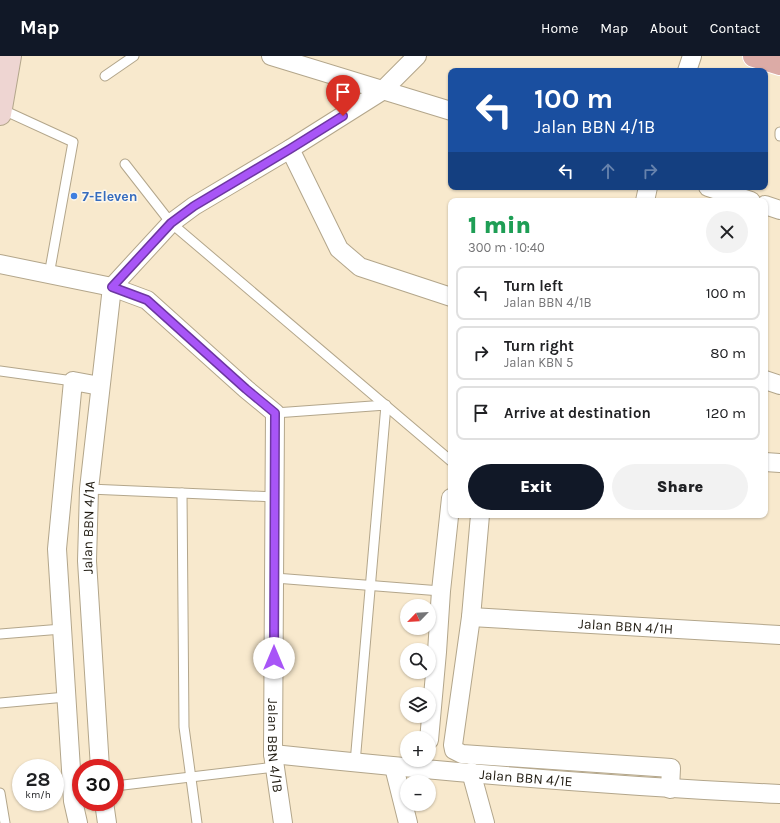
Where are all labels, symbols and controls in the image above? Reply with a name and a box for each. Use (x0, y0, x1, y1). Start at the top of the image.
text: Map (20, 17, 59, 39)
text: Home (541, 20, 578, 37)
text: Map (600, 20, 628, 37)
text: About (650, 20, 688, 37)
text: Contact (710, 20, 760, 37)
pin (326, 75, 360, 116)
icon: arrive (332, 81, 354, 103)
text: 100 m (534, 82, 613, 115)
icon: left (468, 84, 520, 136)
text: Jalan BBN 4/1B (534, 116, 655, 138)
icon: left (555, 160, 577, 182)
icon: ahead (597, 160, 619, 182)
icon: right (639, 160, 661, 182)
place label: 7-Eleven (82, 188, 138, 205)
marker: 7-Eleven (69, 191, 79, 201)
text: 1 min (468, 211, 531, 239)
button: close (706, 211, 748, 253)
text: 300 m · 10:40 (468, 240, 545, 255)
text: Turn left (504, 277, 563, 295)
icon: left (470, 282, 492, 304)
text: 100 m (706, 284, 746, 302)
text: Jalan BBN 4/1B (504, 295, 592, 310)
text: Turn right (504, 337, 574, 355)
icon: right (470, 342, 492, 364)
text: 80 m (710, 344, 746, 362)
text: Jalan KBN 5 (504, 355, 573, 370)
icon: arrive (470, 402, 492, 424)
text: Arrive at destination (504, 404, 651, 422)
text: 120 m (706, 404, 746, 422)
button: Exit (468, 464, 604, 510)
button: Share (612, 464, 748, 510)
street label: Jalan BBN 4/1A (79, 480, 99, 575)
north arrow (400, 599, 436, 635)
map controls (400, 599, 436, 811)
street label: Jalan BBN 4/1H (578, 615, 674, 638)
position arrow (253, 637, 295, 679)
button: search (400, 643, 436, 679)
button: layers (400, 687, 436, 723)
street label: Jalan BBN 4/1B (264, 698, 286, 794)
button: + (400, 731, 436, 767)
speed limit sign: 30 (72, 759, 124, 811)
street label: Jalan BBN 4/1E (479, 766, 573, 790)
text: 28 (25, 768, 51, 791)
button: − (400, 775, 436, 811)
text: km/h (25, 789, 51, 801)

